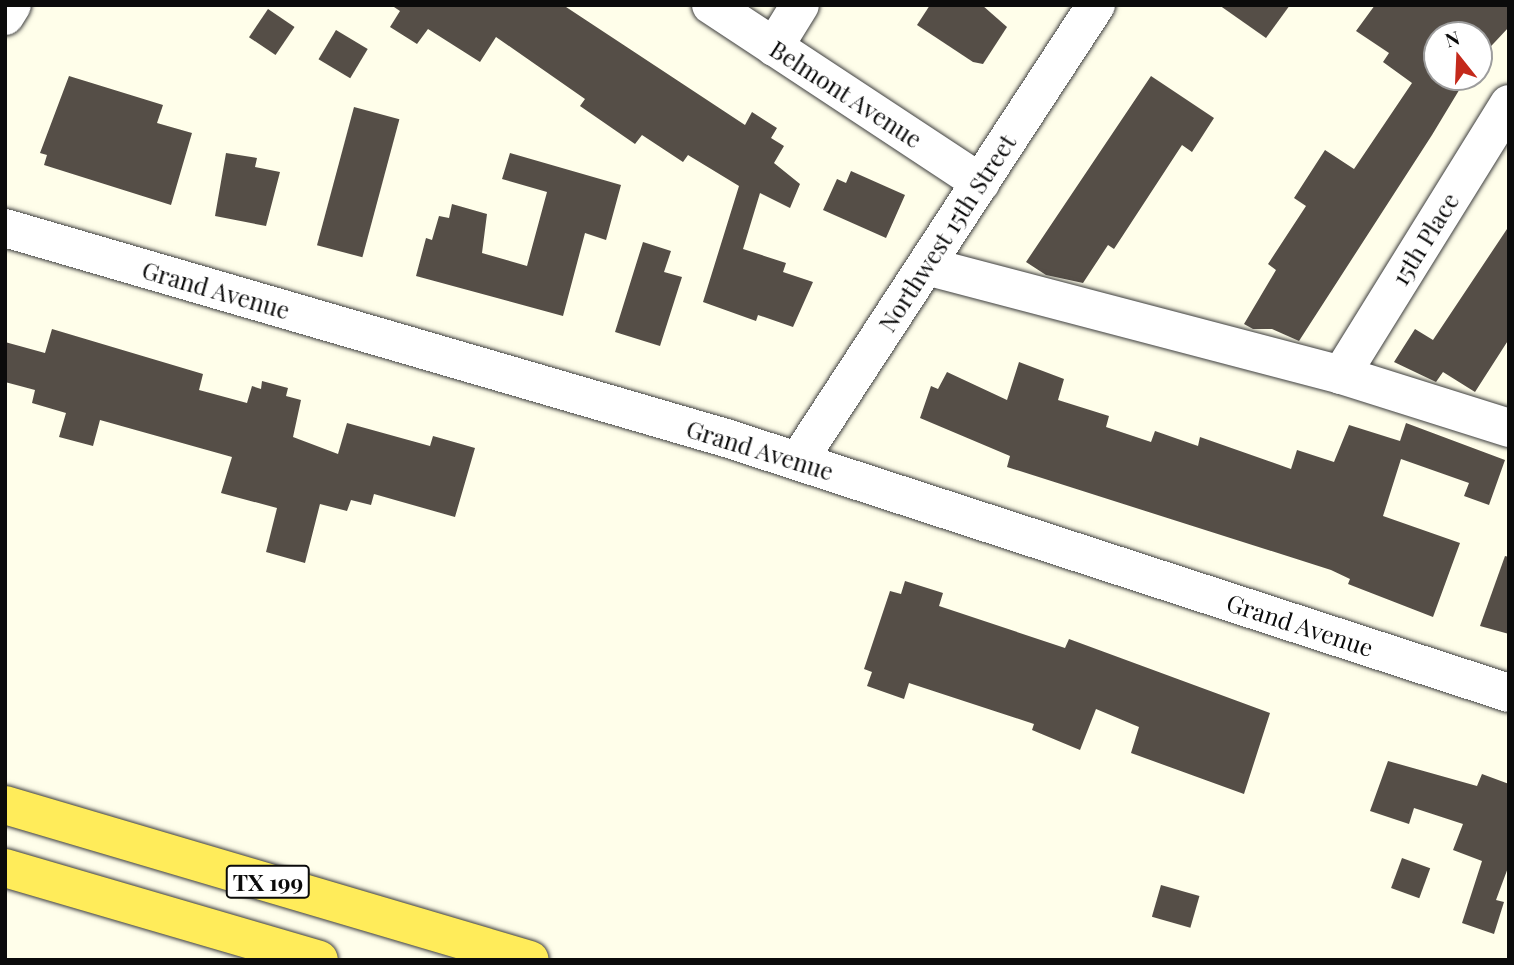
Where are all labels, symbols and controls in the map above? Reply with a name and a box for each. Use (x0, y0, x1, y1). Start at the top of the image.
north arrow (1423, 21, 1493, 91)
text: N (1442, 23, 1463, 52)
street label: Belmont Avenue (764, 34, 928, 154)
street label: Northwest 15th Street (872, 129, 1022, 337)
street label: 15th Place (1385, 187, 1465, 291)
street label: Grand Avenue (139, 255, 293, 325)
street label: Grand Avenue (683, 414, 837, 486)
street label: Grand Avenue (1223, 588, 1377, 662)
road number: TX 199 (224, 862, 312, 902)

